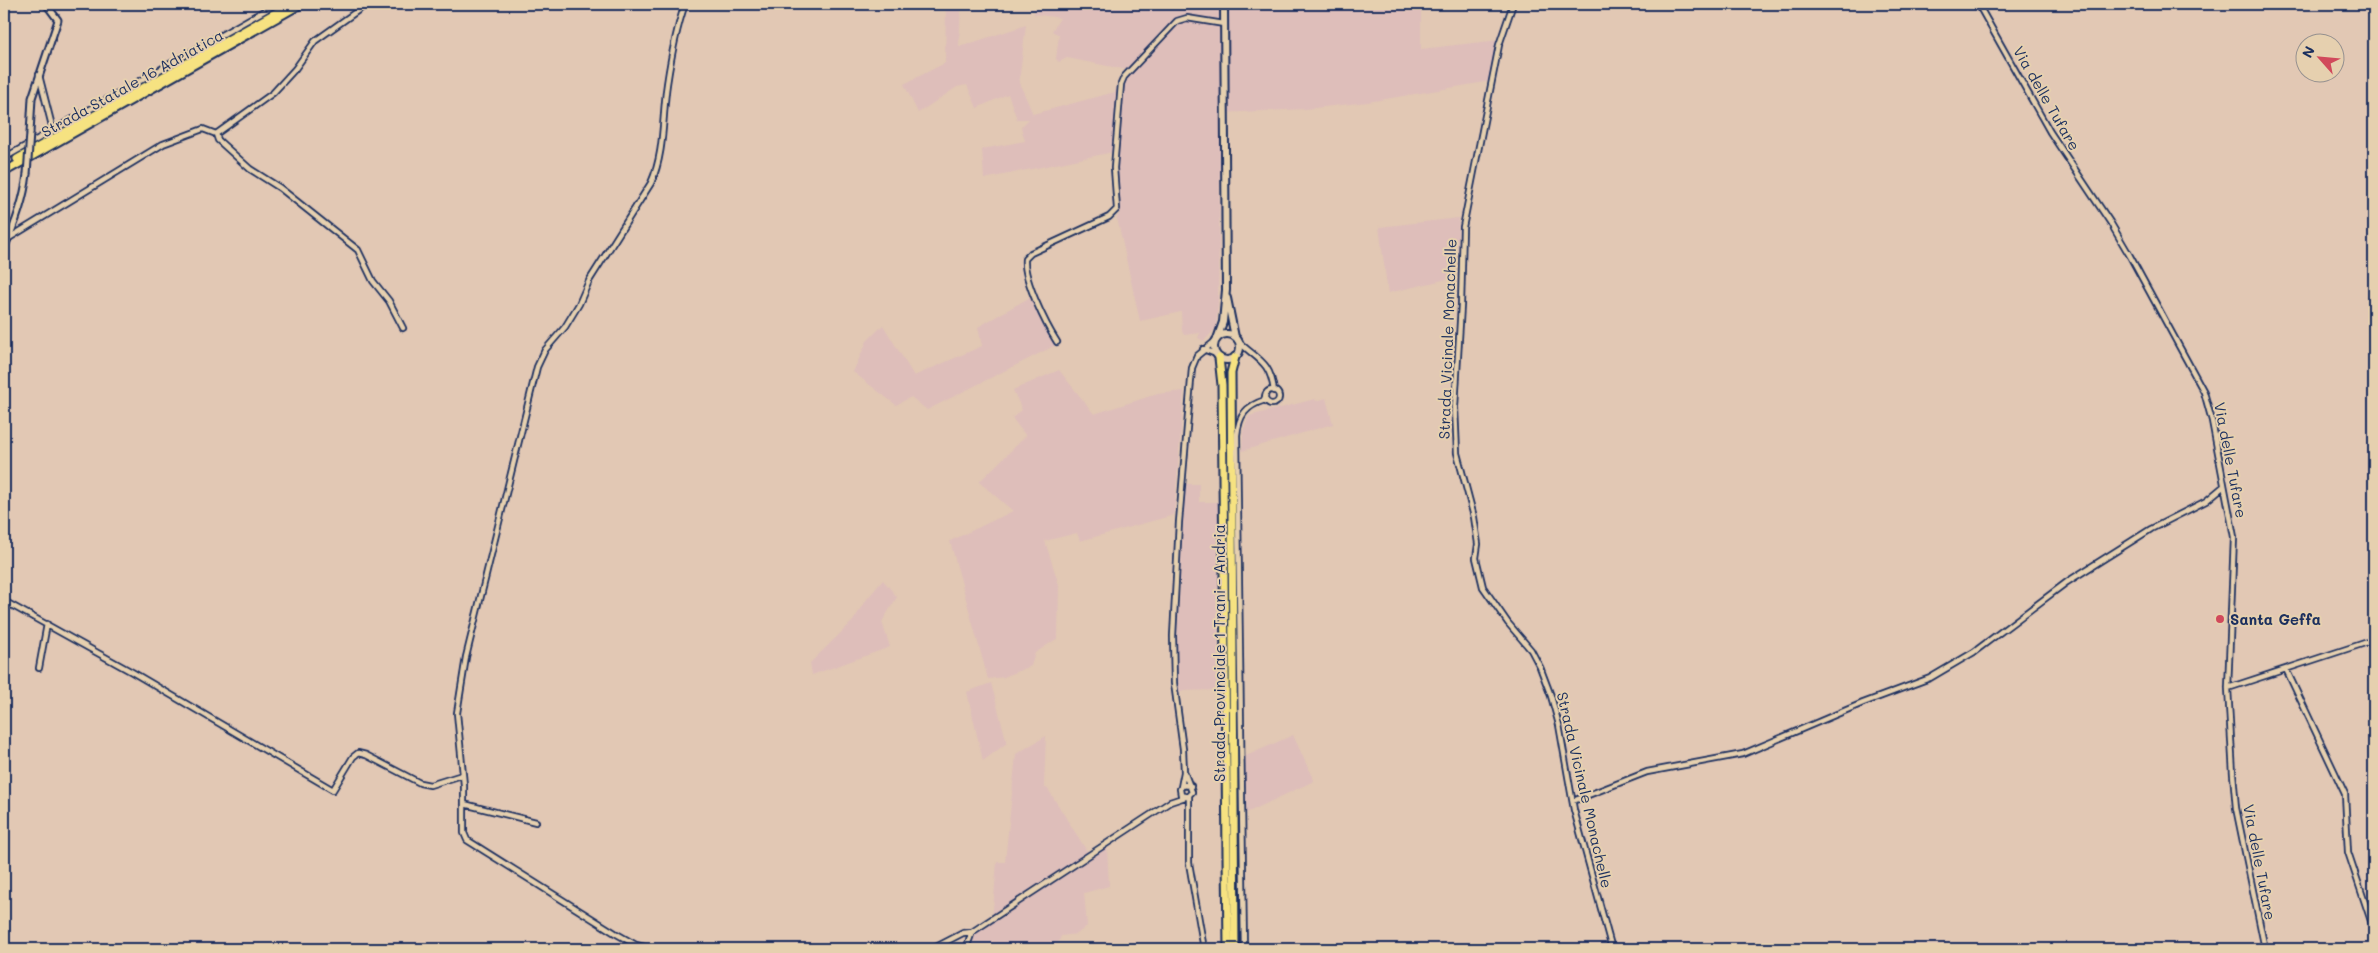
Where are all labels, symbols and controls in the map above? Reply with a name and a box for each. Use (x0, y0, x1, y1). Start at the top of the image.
street label: Strada Statale 16 Adriatica (37, 25, 227, 141)
north arrow (2296, 32, 2346, 82)
street label: Via delle Tufare (2009, 42, 2085, 154)
text: N (2297, 43, 2319, 61)
street label: Strada Vicinale Monachelle (1434, 238, 1460, 440)
street label: Via delle Tufare (2210, 400, 2252, 520)
street label: Strada Provinciale 1 Trani - Andria (1209, 524, 1229, 782)
place label: Santa Geffa (2230, 609, 2321, 629)
marker: Santa Geffa (2214, 613, 2226, 625)
street label: Strada Vicinale Monachelle (1553, 690, 1617, 890)
street label: Via delle Tufare (2239, 802, 2281, 922)

